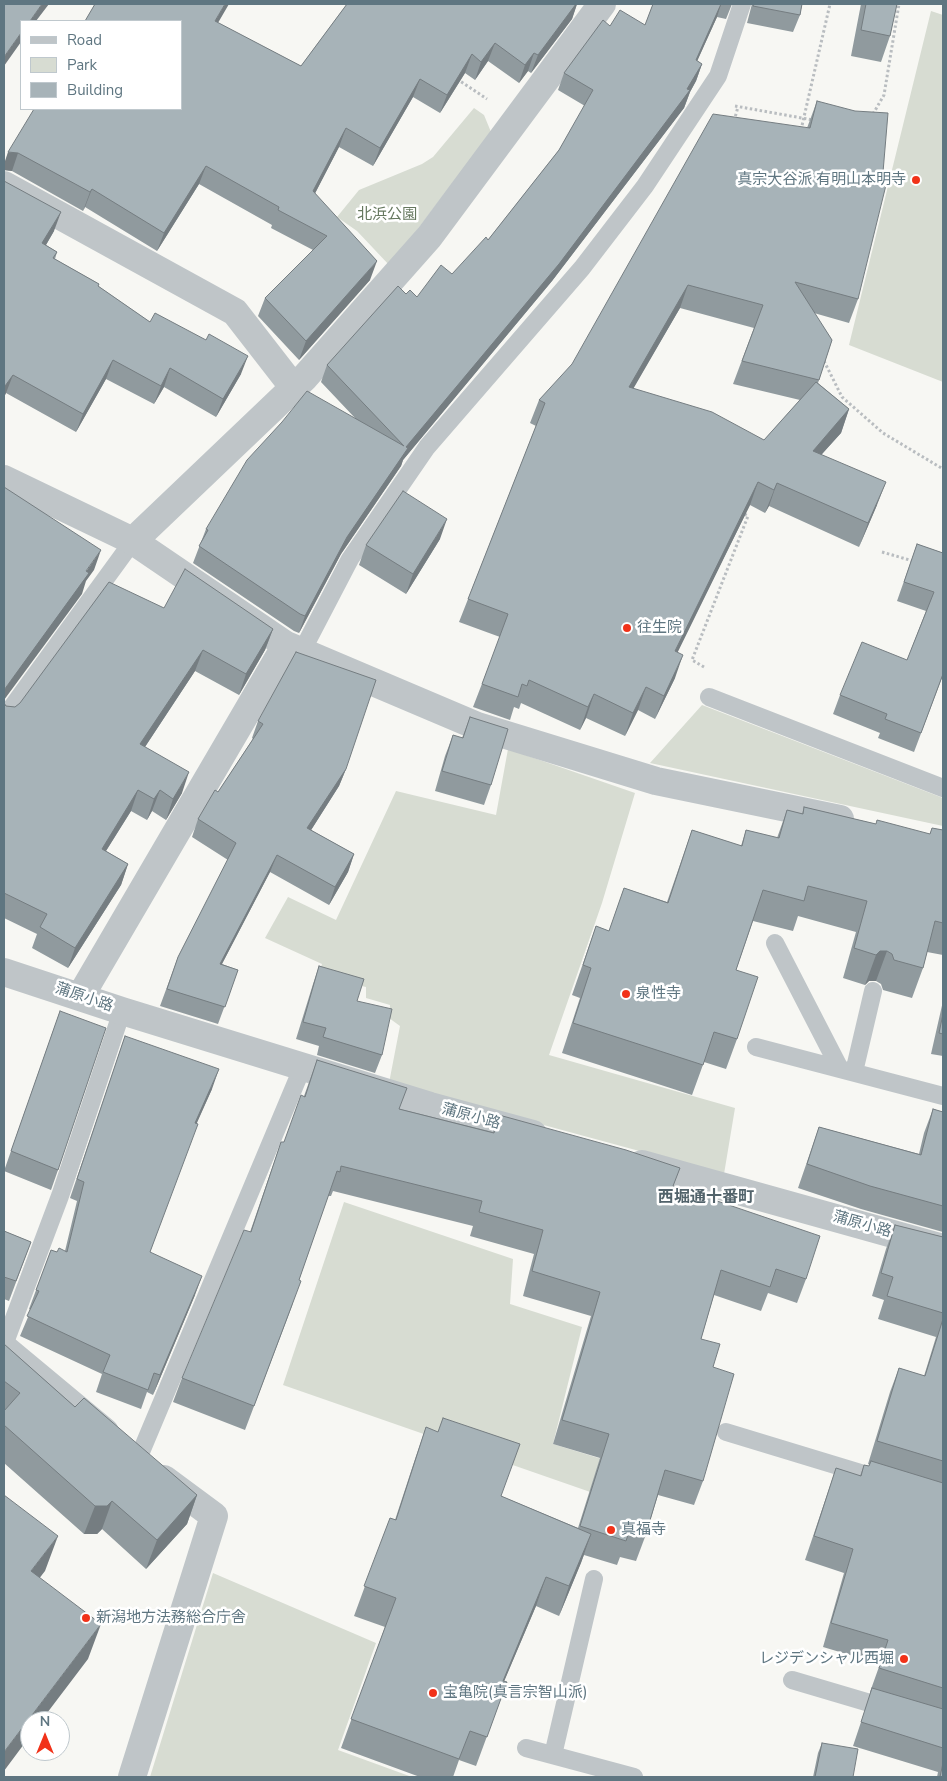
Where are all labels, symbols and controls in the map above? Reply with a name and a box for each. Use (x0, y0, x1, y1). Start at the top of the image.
legend (20, 20, 182, 110)
text: Road (67, 30, 102, 50)
text: Park (67, 55, 97, 75)
text: Building (67, 80, 123, 100)
place label: 真宗大谷派 有明山本明寺 (737, 171, 906, 189)
marker: 真宗大谷派 有明山本明寺 (910, 174, 922, 186)
park label: 北浜公園 (357, 206, 417, 224)
place label: 往生院 (637, 619, 682, 637)
marker: 往生院 (621, 622, 633, 634)
street label: 蒲原小路 (53, 980, 115, 1016)
place label: 泉性寺 (636, 985, 681, 1003)
marker: 泉性寺 (620, 988, 632, 1000)
street label: 蒲原小路 (440, 1101, 502, 1133)
district label: 西堀通十番町 (658, 1188, 754, 1208)
street label: 蒲原小路 (831, 1208, 893, 1242)
place label: 真福寺 (621, 1521, 666, 1539)
marker: 真福寺 (605, 1524, 617, 1536)
place label: 新潟地方法務総合庁舎 (96, 1609, 246, 1627)
marker: 新潟地方法務総合庁舎 (80, 1612, 92, 1624)
place label: レジデンシャル西堀 (759, 1650, 894, 1668)
marker: レジデンシャル西堀 (898, 1653, 910, 1665)
place label: 宝亀院(真言宗智山派) (443, 1684, 588, 1702)
marker: 宝亀院(真言宗智山派) (427, 1687, 439, 1699)
north arrow (20, 1711, 70, 1761)
text: N (40, 1712, 50, 1731)

